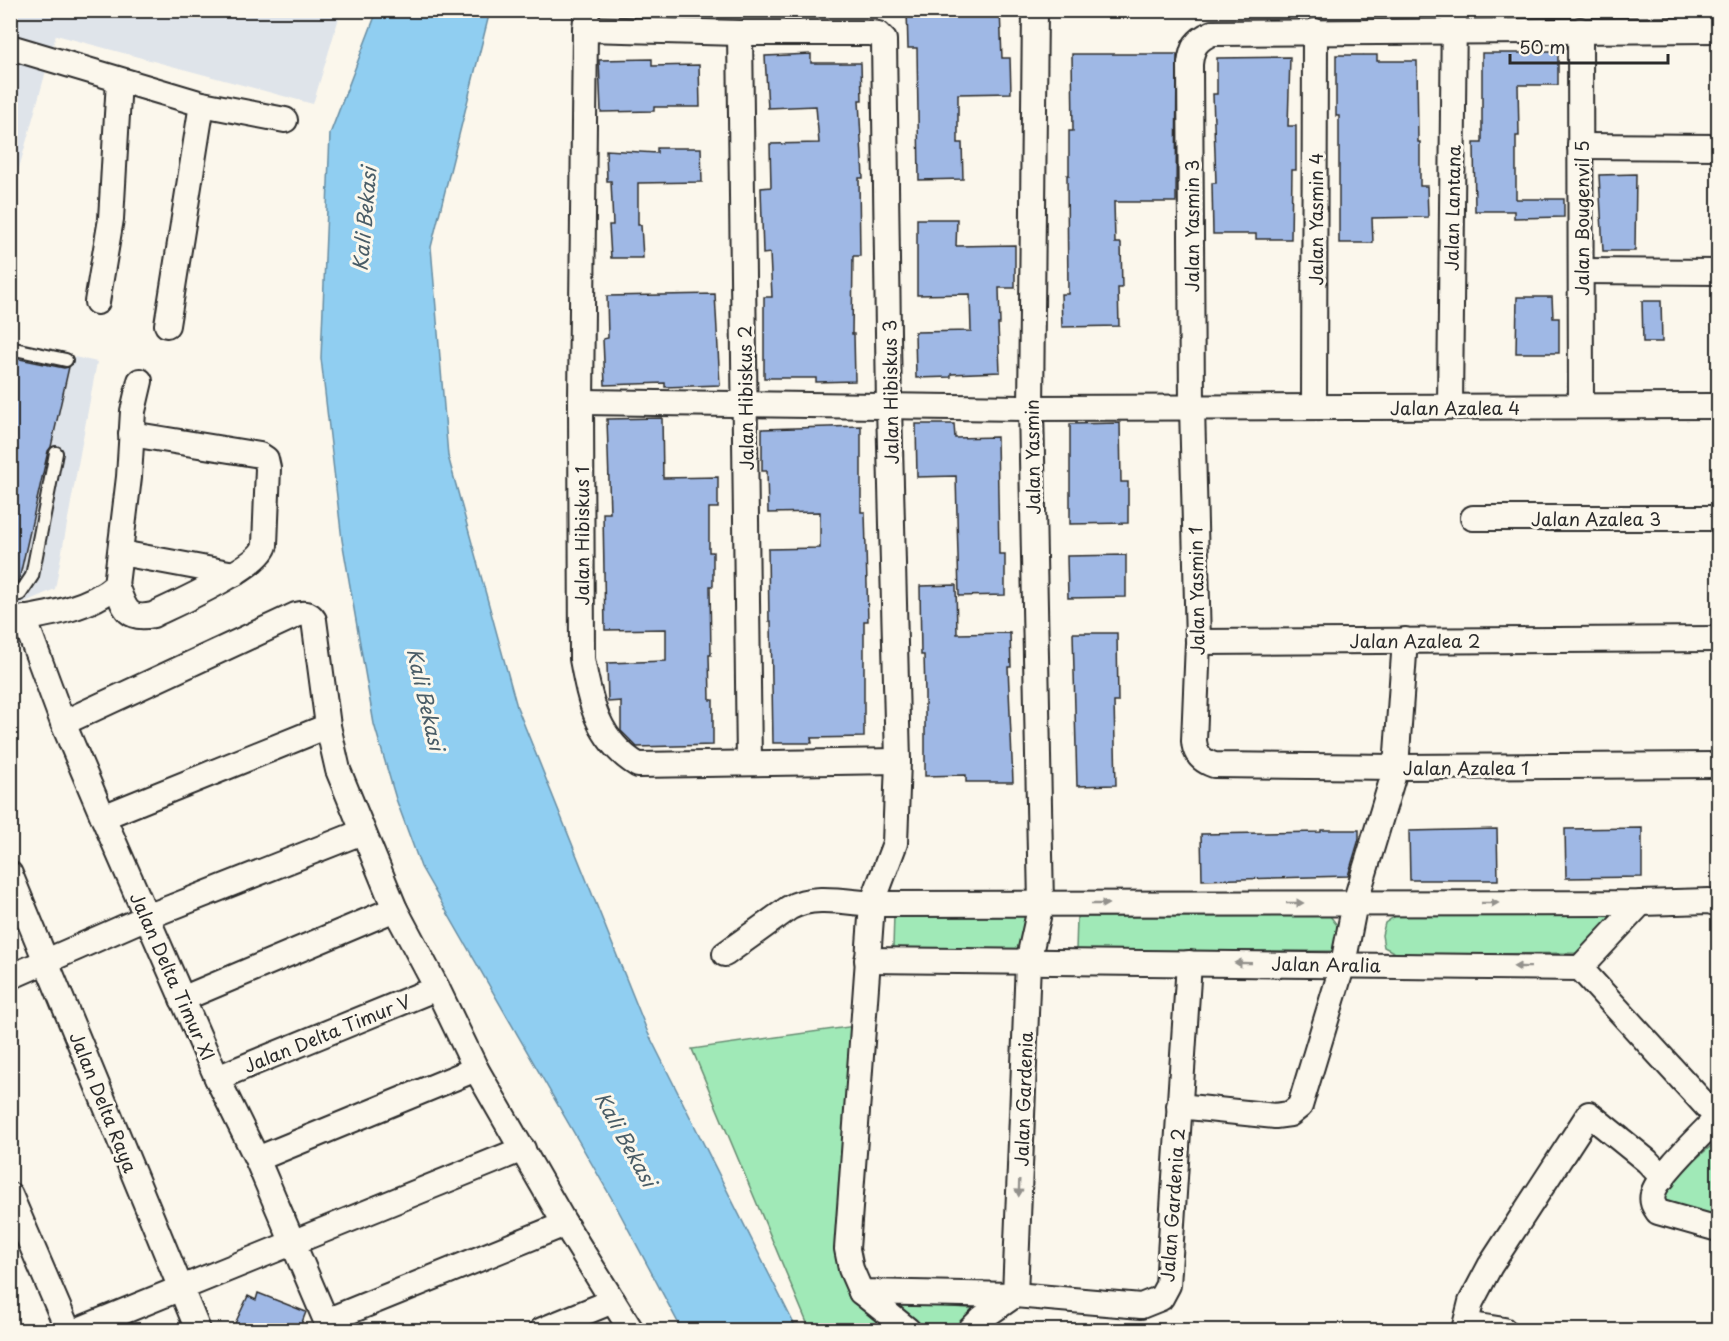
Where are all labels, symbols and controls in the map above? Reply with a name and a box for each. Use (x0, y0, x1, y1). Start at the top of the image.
scale bar (1510, 27, 1668, 65)
text: 50 m (1519, 33, 1566, 60)
street label: Jalan Bougenvil 5 (1568, 140, 1595, 296)
street label: Jalan Lantana (1437, 144, 1467, 271)
street label: Jalan Yasmin 4 (1302, 153, 1329, 285)
street label: Jalan Yasmin 3 (1178, 160, 1205, 292)
water label: Kali Bekasi (345, 163, 384, 272)
street label: Jalan Hibiskus 3 (875, 319, 905, 465)
street label: Jalan Hibiskus 2 (730, 325, 760, 471)
street label: Jalan Azalea 4 (1390, 394, 1520, 421)
street label: Jalan Yasmin (1017, 399, 1047, 515)
street label: Jalan Hibiskus 1 (568, 466, 595, 606)
street label: Jalan Azalea 3 (1531, 505, 1661, 532)
street label: Jalan Yasmin 1 (1181, 526, 1211, 656)
street label: Jalan Azalea 2 (1350, 627, 1480, 654)
water label: Kali Bekasi (400, 645, 453, 756)
street label: Jalan Azalea 1 (1403, 754, 1529, 781)
street label: Jalan Delta Timur XI (124, 888, 222, 1064)
one-way arrow (1285, 898, 1304, 908)
one-way arrow (1480, 898, 1499, 908)
one-way arrow (1090, 899, 1109, 909)
street label: Jalan Aralia (1271, 950, 1381, 978)
one-way arrow (1233, 959, 1252, 968)
one-way arrow (1512, 962, 1531, 972)
street label: Jalan Delta Timur V (239, 987, 415, 1079)
street label: Jalan Delta Raya (63, 1028, 145, 1177)
street label: Jalan Gardenia (1007, 1031, 1039, 1167)
water label: Kali Bekasi (588, 1086, 666, 1195)
street label: Jalan Gardenia 2 (1153, 1127, 1191, 1283)
one-way arrow (1014, 1178, 1023, 1197)

